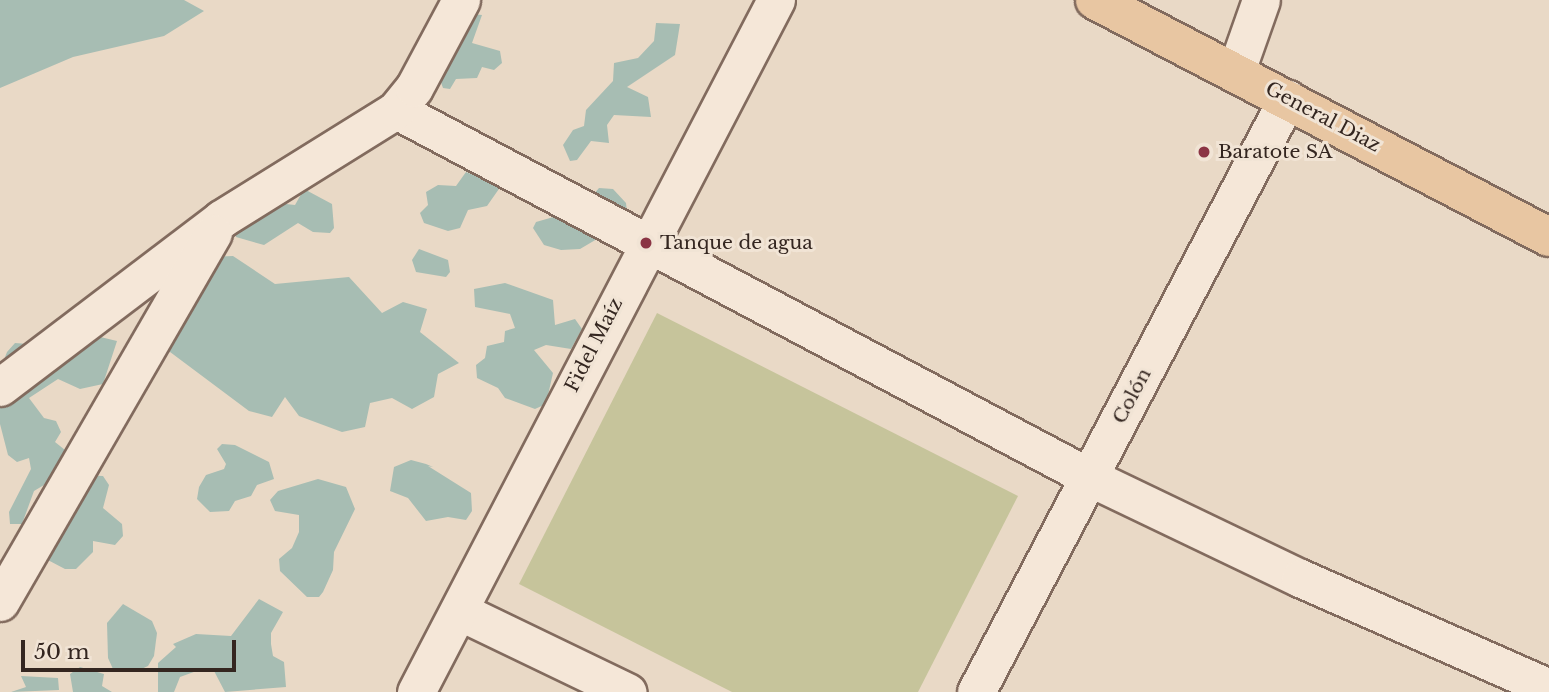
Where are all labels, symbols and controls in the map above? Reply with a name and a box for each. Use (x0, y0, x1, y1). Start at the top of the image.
street label: General Diaz (1262, 77, 1384, 157)
place label: Baratote SA (1218, 141, 1332, 163)
marker: Baratote SA (1196, 144, 1212, 160)
place label: Tanque de agua (660, 232, 813, 254)
marker: Tanque de agua (638, 235, 654, 251)
street label: Fidel Maíz (560, 294, 628, 396)
street label: Colón (1108, 364, 1156, 428)
scale bar (24, 626, 240, 670)
text: 50 m (34, 639, 89, 665)

